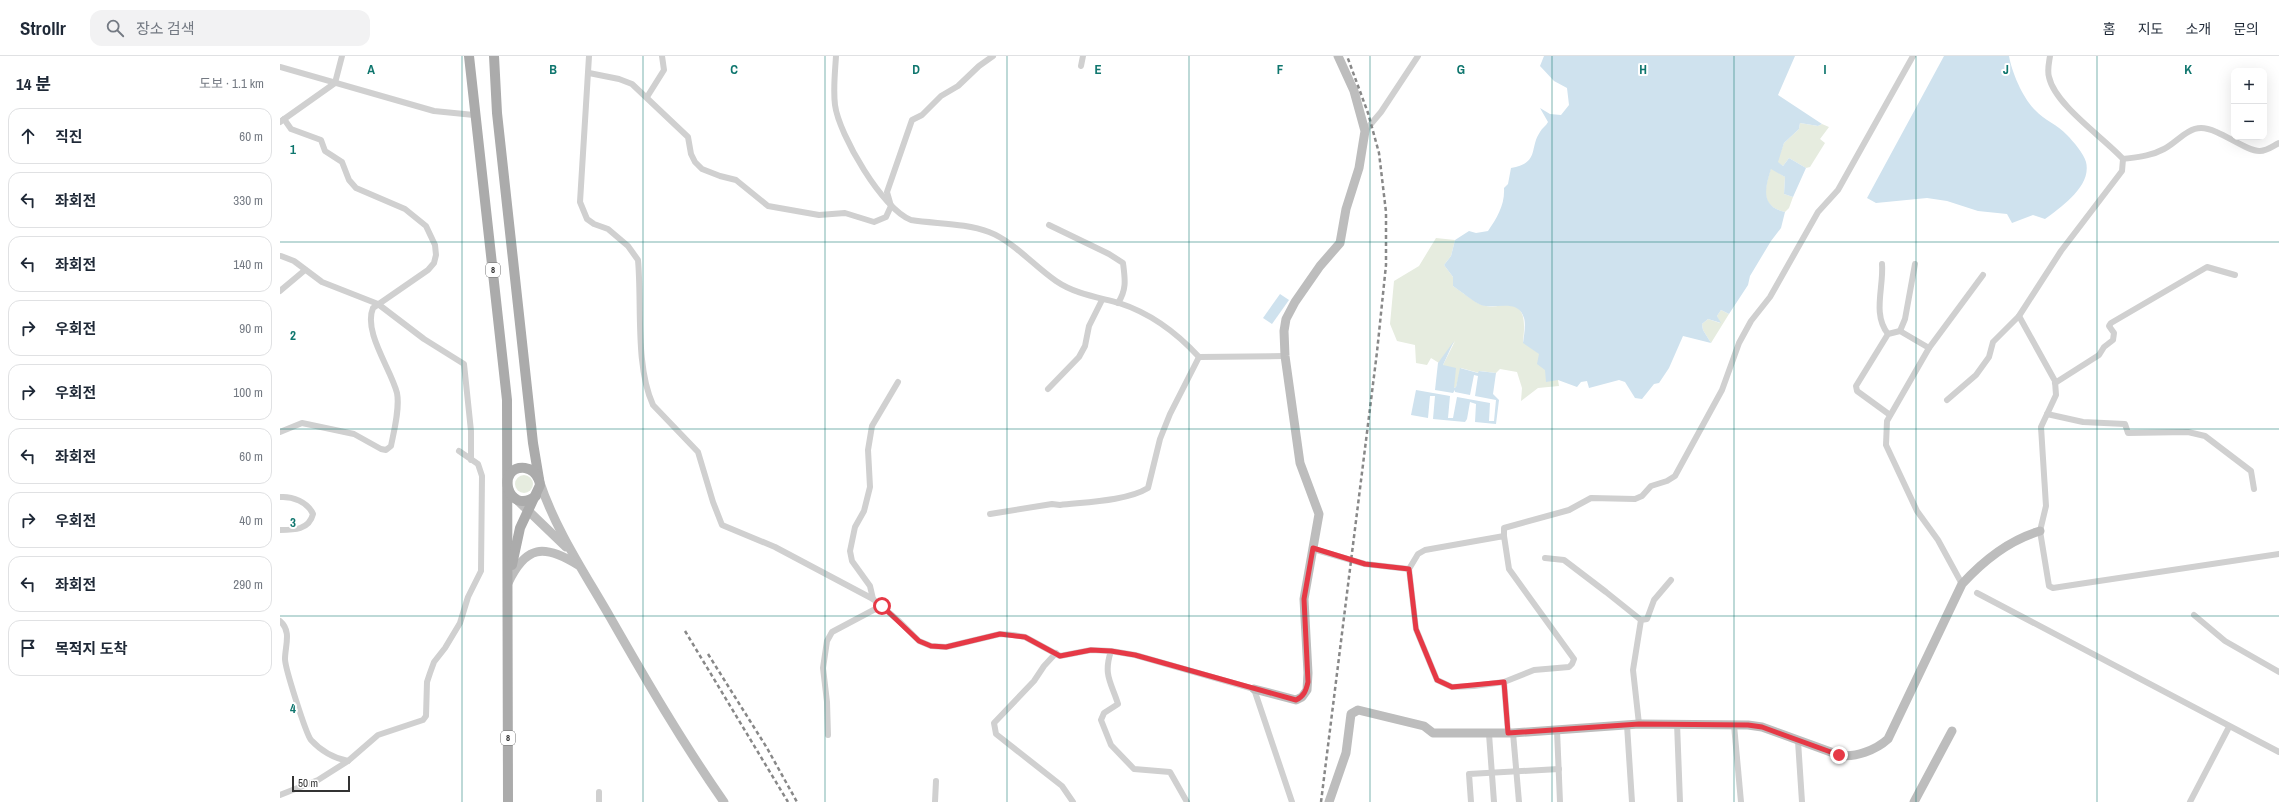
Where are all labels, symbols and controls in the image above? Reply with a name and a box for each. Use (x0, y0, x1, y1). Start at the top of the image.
search box (90, 10, 370, 46)
text: Strollr (20, 15, 66, 41)
icon: search (104, 17, 126, 39)
text: 장소 검색 (136, 18, 195, 39)
text: 홈 (2103, 20, 2116, 38)
text: 지도 (2138, 20, 2163, 38)
text: 소개 (2185, 20, 2211, 38)
text: 문의 (2233, 20, 2259, 38)
text: A (367, 61, 375, 78)
text: B (549, 61, 557, 78)
text: C (730, 61, 738, 78)
text: D (912, 61, 920, 78)
text: E (1094, 61, 1102, 78)
text: F (1277, 61, 1284, 78)
text: G (1457, 61, 1465, 78)
text: H (1639, 61, 1647, 78)
text: I (1824, 61, 1827, 78)
text: J (2003, 61, 2009, 78)
text: K (2184, 61, 2192, 78)
map controls (2231, 68, 2267, 140)
button: + (2231, 68, 2267, 104)
text: 14 분 (16, 72, 51, 95)
text: 도보 · 1.1 km (199, 75, 264, 92)
button: − (2231, 104, 2267, 140)
icon: ahead (17, 125, 39, 147)
text: 직진 (55, 126, 83, 147)
text: 60 m (239, 128, 263, 145)
text: 1 (290, 141, 296, 158)
icon: left (17, 189, 39, 211)
text: 좌회전 (55, 190, 96, 211)
text: 330 m (233, 192, 263, 209)
icon: left (17, 253, 39, 275)
text: 좌회전 (55, 254, 96, 275)
text: 140 m (233, 256, 263, 273)
road number: 8 (486, 263, 500, 277)
icon: right (17, 317, 39, 339)
text: 우회전 (55, 318, 96, 339)
text: 90 m (239, 320, 263, 337)
text: 2 (290, 327, 296, 344)
icon: right (17, 381, 39, 403)
text: 우회전 (55, 382, 96, 403)
text: 100 m (233, 384, 263, 401)
icon: left (17, 445, 39, 467)
text: 좌회전 (55, 446, 96, 467)
text: 60 m (239, 448, 263, 465)
icon: right (17, 509, 39, 531)
text: 우회전 (55, 510, 96, 531)
text: 40 m (239, 512, 263, 529)
text: 3 (290, 514, 296, 531)
icon: left (17, 573, 39, 595)
text: 좌회전 (55, 574, 96, 595)
text: 290 m (233, 576, 263, 593)
route start (873, 597, 891, 615)
icon: arrive (17, 637, 39, 659)
text: 목적지 도착 (55, 638, 127, 659)
text: 4 (290, 700, 296, 717)
road number: 8 (501, 731, 515, 745)
route end (1830, 746, 1848, 764)
scale bar (292, 774, 350, 793)
text: 50 m (298, 776, 318, 790)

